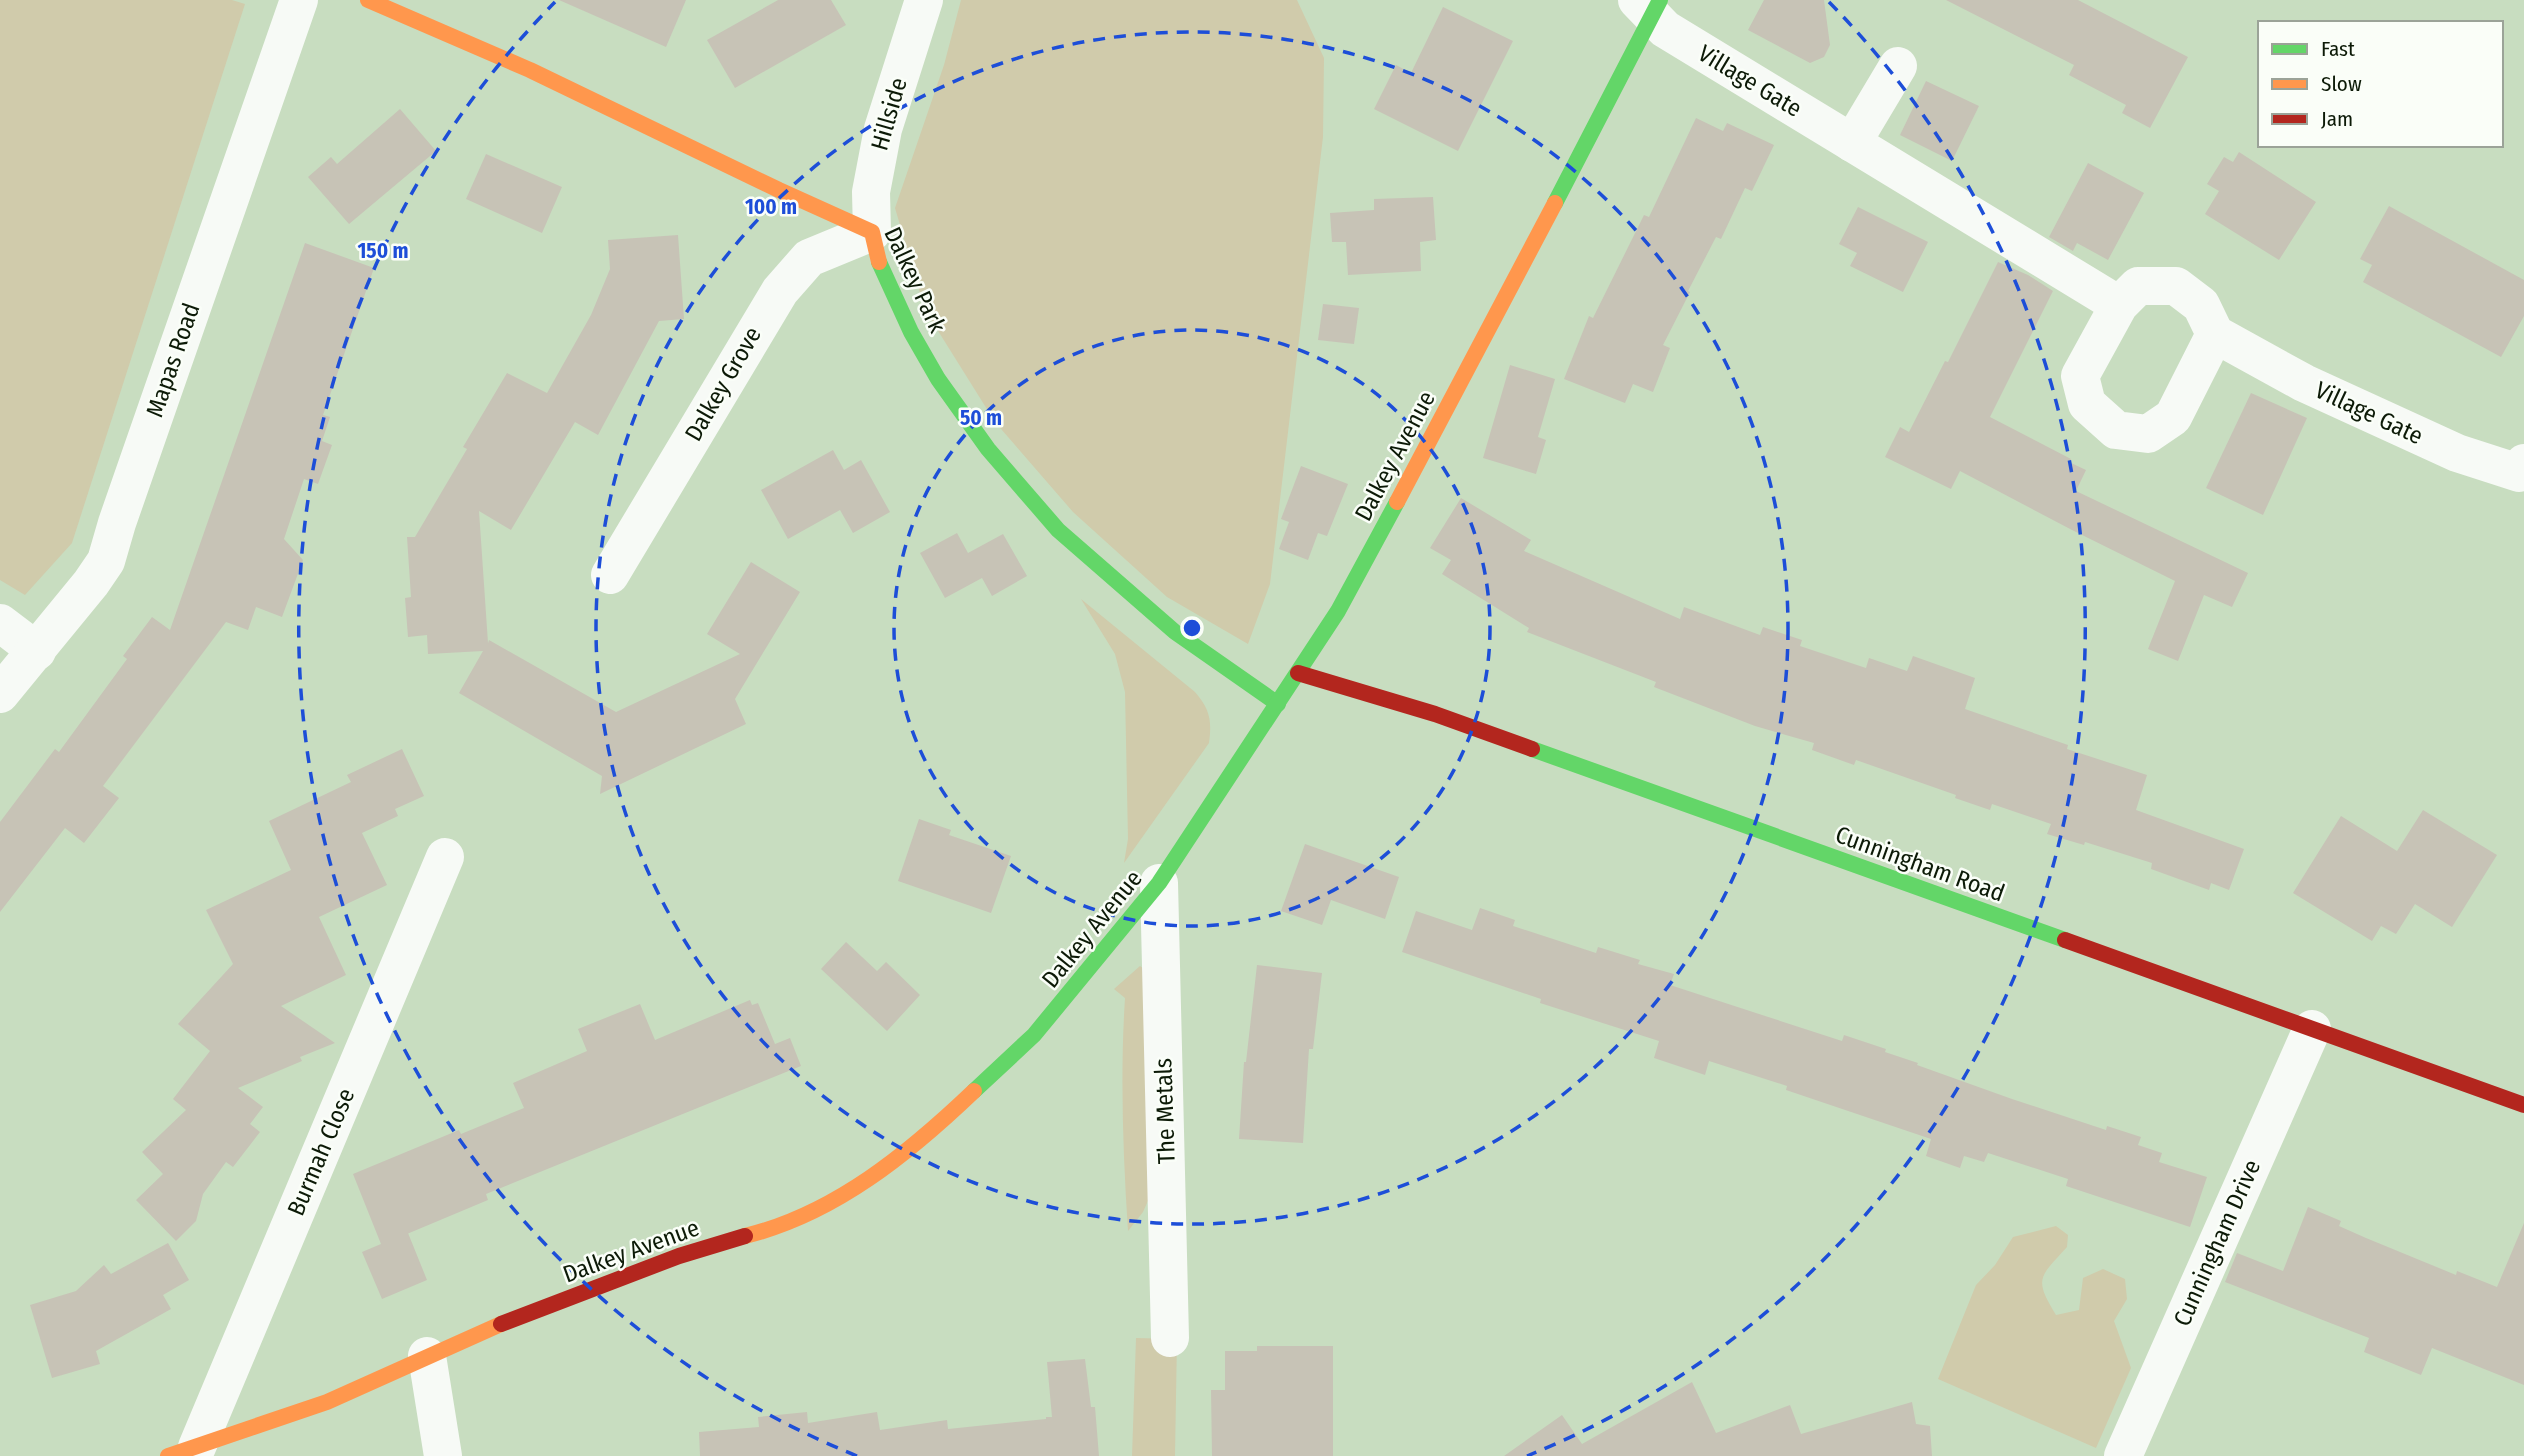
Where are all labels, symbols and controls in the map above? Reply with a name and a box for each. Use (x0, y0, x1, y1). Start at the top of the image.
legend (2258, 21, 2503, 147)
text: Fast (2321, 36, 2355, 62)
street label: Village Gate (1693, 39, 1807, 123)
text: Slow (2321, 71, 2362, 97)
street label: Hillside (865, 74, 913, 154)
text: Jam (2321, 106, 2353, 132)
text: 100 m (745, 194, 797, 220)
street label: Dalkey Park (878, 223, 952, 338)
text: 150 m (357, 238, 409, 264)
street label: Mapas Road (140, 299, 206, 421)
street label: Dalkey Grove (679, 322, 767, 446)
street label: Village Gate (2311, 376, 2427, 450)
street label: Dalkey Avenue (1349, 386, 1441, 526)
text: 50 m (960, 405, 1002, 431)
centre of rings (1180, 616, 1204, 640)
street label: Cunningham Road (1832, 820, 2008, 908)
street label: Dalkey Avenue (1036, 865, 1148, 993)
street label: The Metals (1149, 1058, 1181, 1164)
street label: Burmah Close (282, 1084, 360, 1220)
street label: Cunningham Drive (2168, 1156, 2266, 1330)
street label: Dalkey Avenue (559, 1213, 703, 1289)

